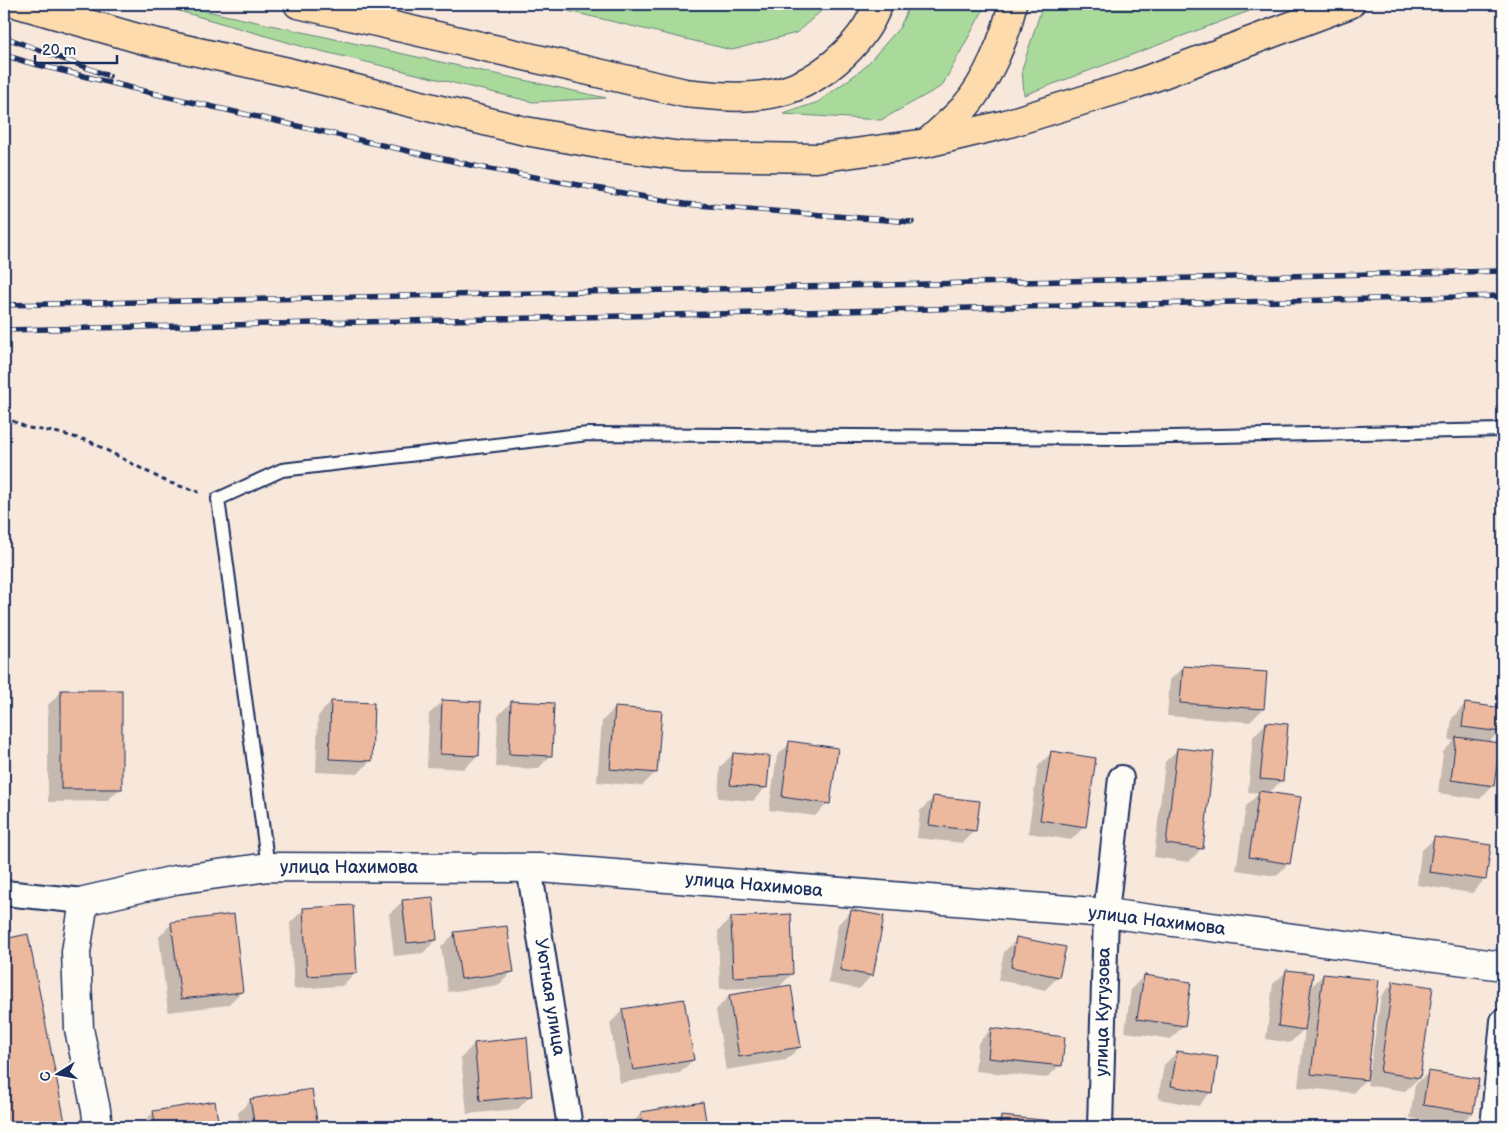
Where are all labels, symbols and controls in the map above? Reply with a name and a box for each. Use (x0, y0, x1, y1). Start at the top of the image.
scale bar (35, 32, 118, 64)
text: 20 m (42, 41, 76, 60)
street label: улица Нахимова (280, 857, 418, 878)
street label: улица Нахимова (684, 869, 824, 902)
street label: улица Нахимова (1087, 902, 1227, 940)
street label: Уютная улица (530, 937, 570, 1058)
street label: улица Кутузова (1091, 947, 1115, 1077)
north arrow (32, 1048, 82, 1098)
text: С (36, 1070, 55, 1083)

